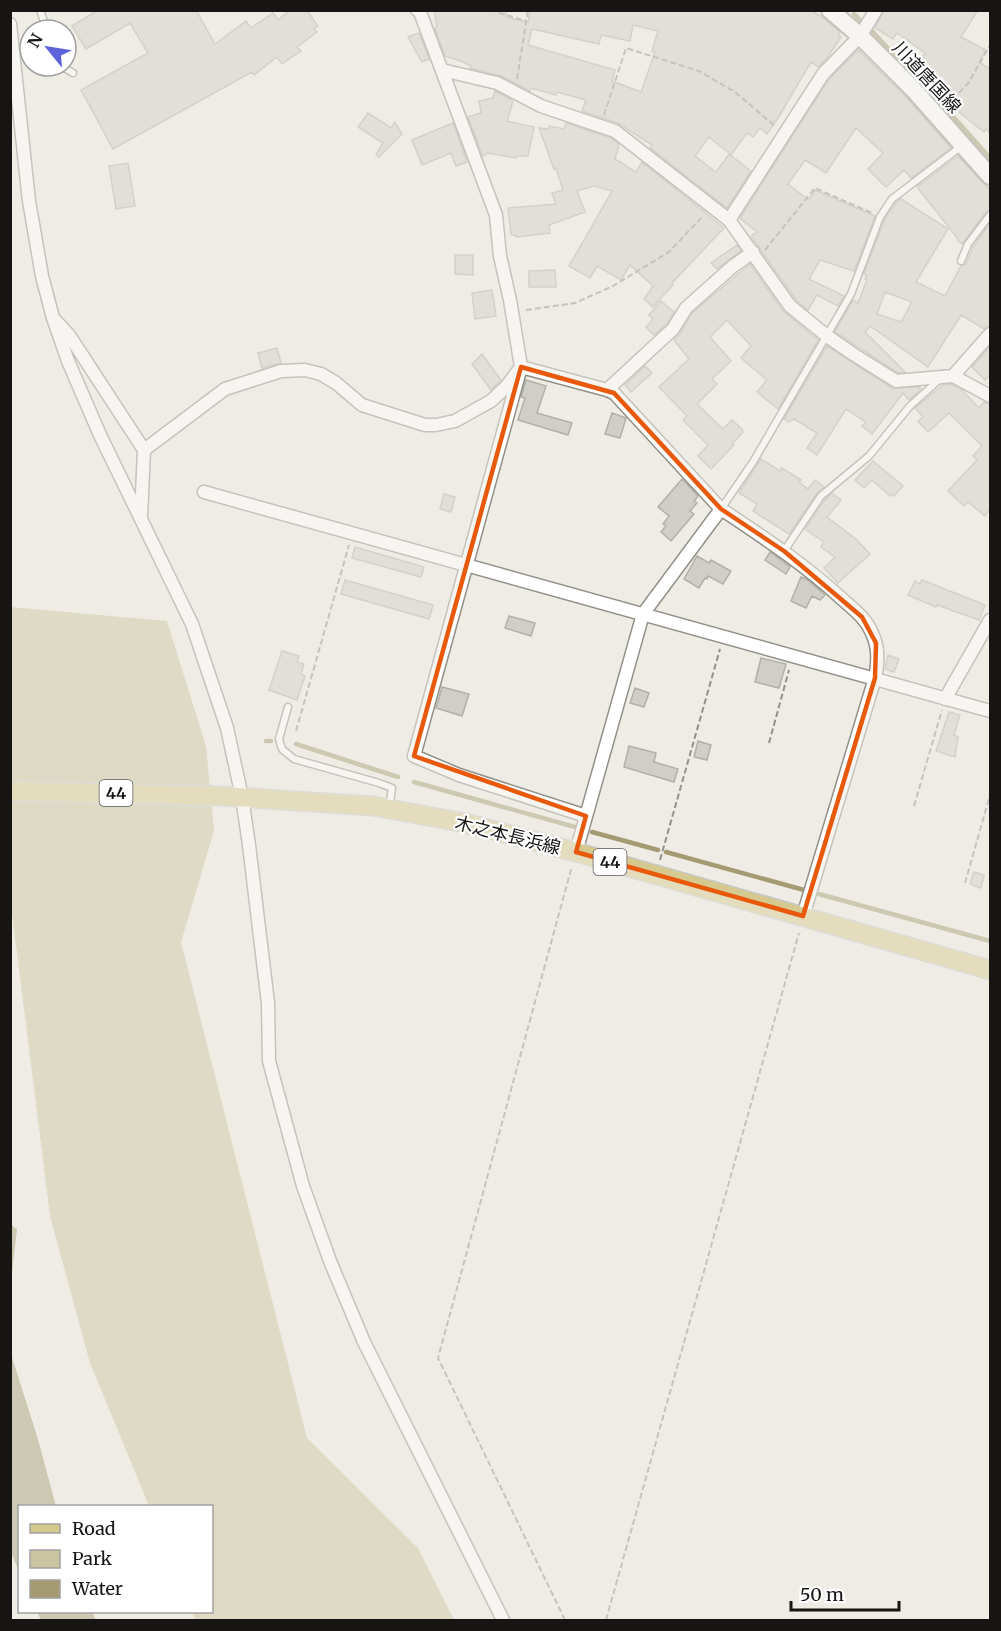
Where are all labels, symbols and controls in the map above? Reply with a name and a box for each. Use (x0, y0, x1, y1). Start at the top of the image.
north arrow (18, 18, 78, 78)
text: N (23, 30, 47, 51)
street label: 川道唐国線 (888, 36, 966, 118)
road number: 44 (100, 780, 132, 806)
street label: 木之本長浜線 (453, 811, 563, 859)
road number: 44 (594, 849, 626, 875)
legend (18, 1505, 213, 1613)
text: Road (72, 1517, 116, 1540)
text: Park (72, 1547, 113, 1570)
scale bar (791, 1574, 899, 1612)
text: Water (71, 1577, 123, 1600)
text: 50 m (800, 1583, 844, 1606)

